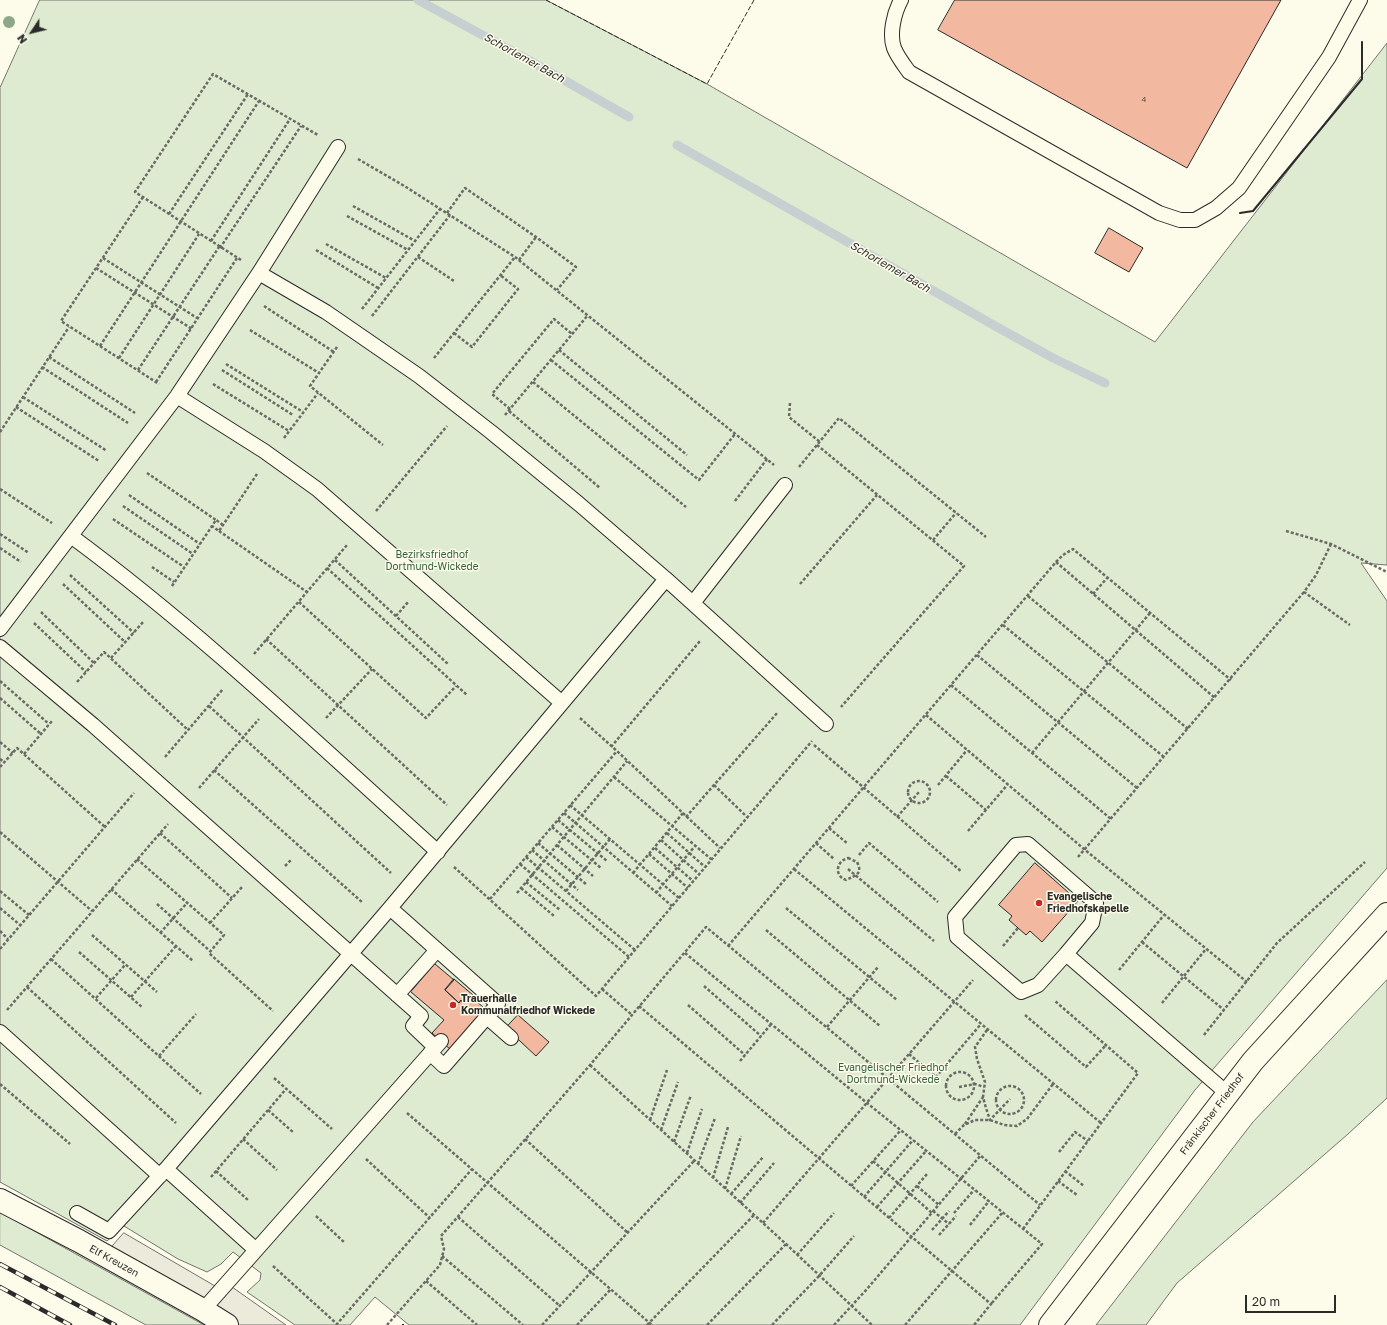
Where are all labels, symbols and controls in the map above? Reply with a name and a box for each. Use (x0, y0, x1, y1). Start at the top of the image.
north arrow (12, 12, 52, 52)
water label: Schorlemer Bach (481, 30, 567, 86)
text: N (14, 32, 29, 46)
house number: 4 (1142, 94, 1146, 104)
water label: Schorlemer Bach (848, 239, 932, 295)
park label: Bezirksfriedhof Dortmund-Wickede (385, 549, 479, 572)
place label: Evangelische Friedhofskapelle (1047, 891, 1129, 914)
marker: Evangelische Friedhofskapelle (1034, 898, 1044, 908)
place label: Trauerhalle Kommunalfriedhof Wickede (461, 993, 595, 1016)
marker: Trauerhalle Kommunalfriedhof Wickede (448, 1000, 458, 1010)
park label: Evangelischer Friedhof Dortmund-Wickede (838, 1062, 948, 1086)
street label: Fränkischer Friedhof (1177, 1071, 1247, 1157)
street label: Elf Kreuzen (87, 1242, 141, 1280)
scale bar (1247, 1287, 1338, 1313)
text: 20 m (1252, 1294, 1280, 1309)

